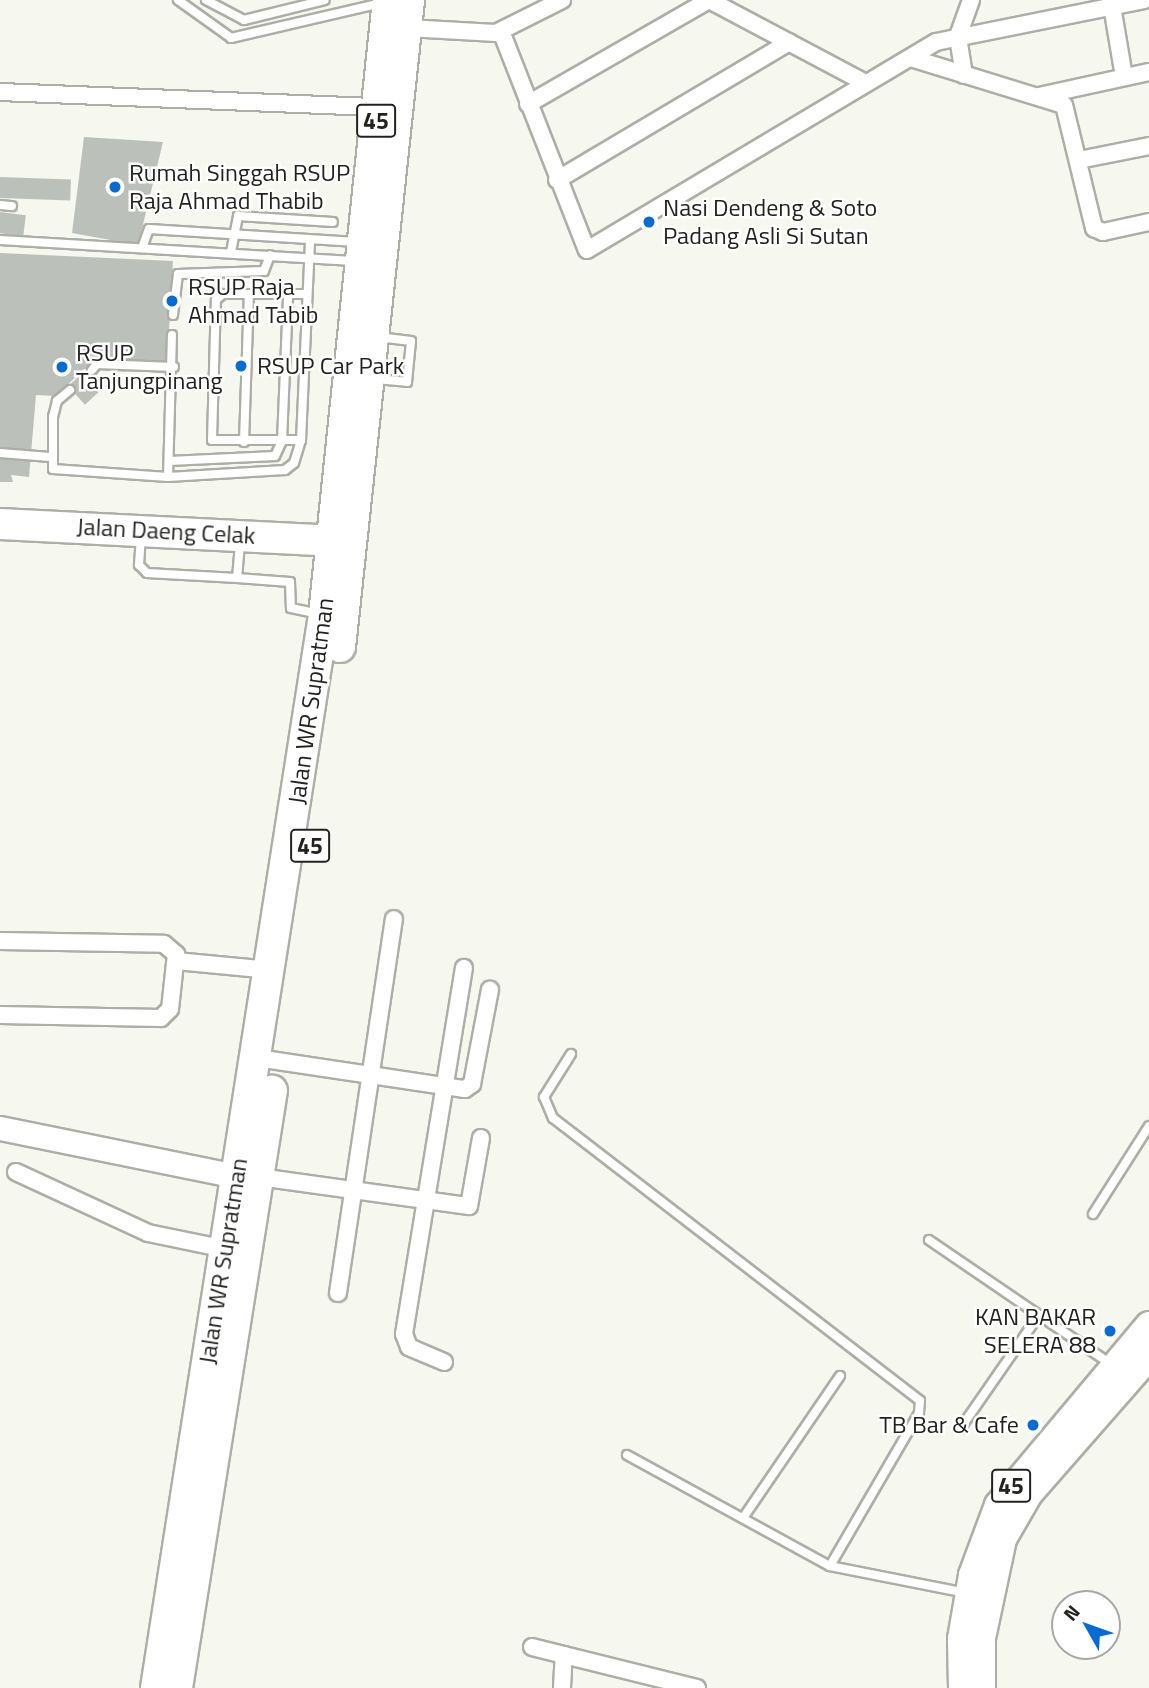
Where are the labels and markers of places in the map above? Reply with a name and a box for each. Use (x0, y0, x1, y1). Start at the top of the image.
place label: Rumah Singgah RSUP Raja Ahmad Thabib (129, 159, 350, 215)
marker: Rumah Singgah RSUP Raja Ahmad Thabib (107, 179, 123, 195)
place label: Nasi Dendeng & Soto Padang Asli Si Sutan (663, 194, 877, 250)
marker: Nasi Dendeng & Soto Padang Asli Si Sutan (641, 214, 657, 230)
place label: RSUP Raja Ahmad Tabib (188, 273, 318, 329)
marker: RSUP Raja Ahmad Tabib (162, 291, 182, 311)
place label: RSUP Tanjungpinang (76, 339, 223, 395)
place label: RSUP Car Park (257, 352, 404, 380)
marker: RSUP Car Park (231, 356, 251, 376)
marker: RSUP Tanjungpinang (54, 359, 70, 375)
place label: KAN BAKAR SELERA 88 (975, 1303, 1096, 1359)
marker: KAN BAKAR SELERA 88 (1102, 1323, 1118, 1339)
place label: TB Bar & Cafe (879, 1411, 1019, 1439)
marker: TB Bar & Cafe (1025, 1417, 1041, 1433)

